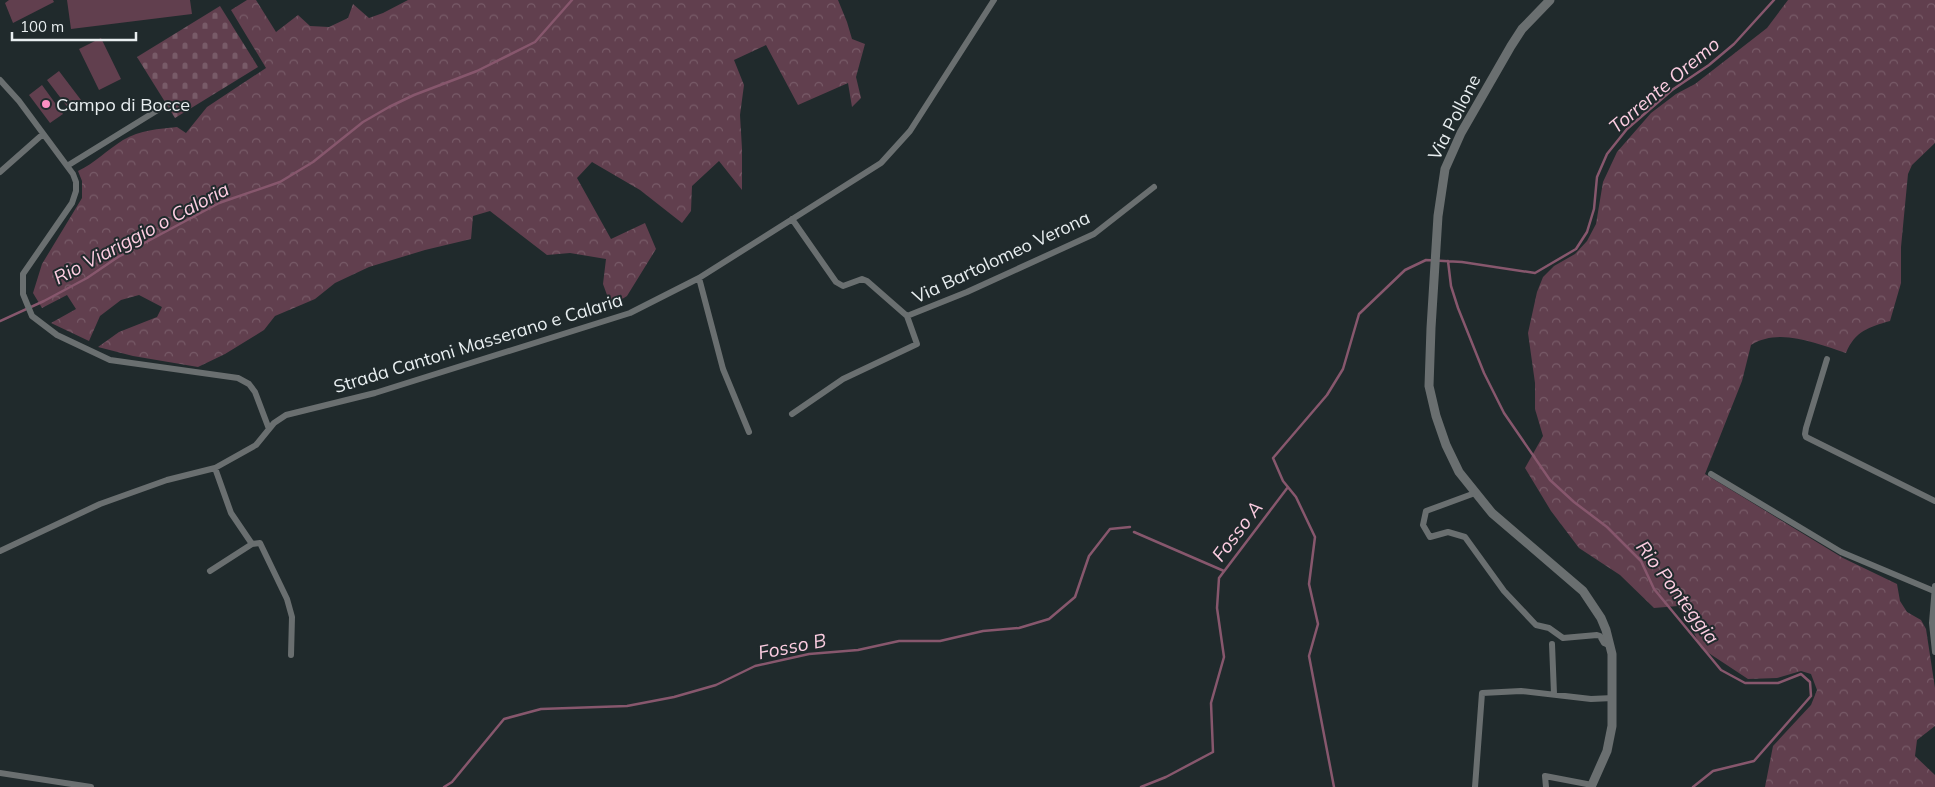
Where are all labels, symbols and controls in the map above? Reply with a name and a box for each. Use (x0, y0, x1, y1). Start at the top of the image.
scale bar (12, 10, 136, 42)
text: 100 m (20, 17, 64, 36)
water label: Torrente Oremo (1604, 32, 1724, 138)
street label: Via Pollone (1423, 70, 1485, 164)
place label: Campo di Bocce (56, 93, 190, 116)
marker: Campo di Bocce (40, 98, 52, 110)
water label: Rio Viariggio o Caloria (49, 177, 233, 289)
street label: Via Bartolomeo Verona (909, 206, 1093, 308)
street label: Strada Cantoni Masserano e Calaria (331, 288, 625, 398)
water label: Fosso A (1206, 496, 1268, 566)
water label: Rio Ponteggia (1631, 536, 1725, 648)
water label: Fosso B (756, 628, 828, 664)

